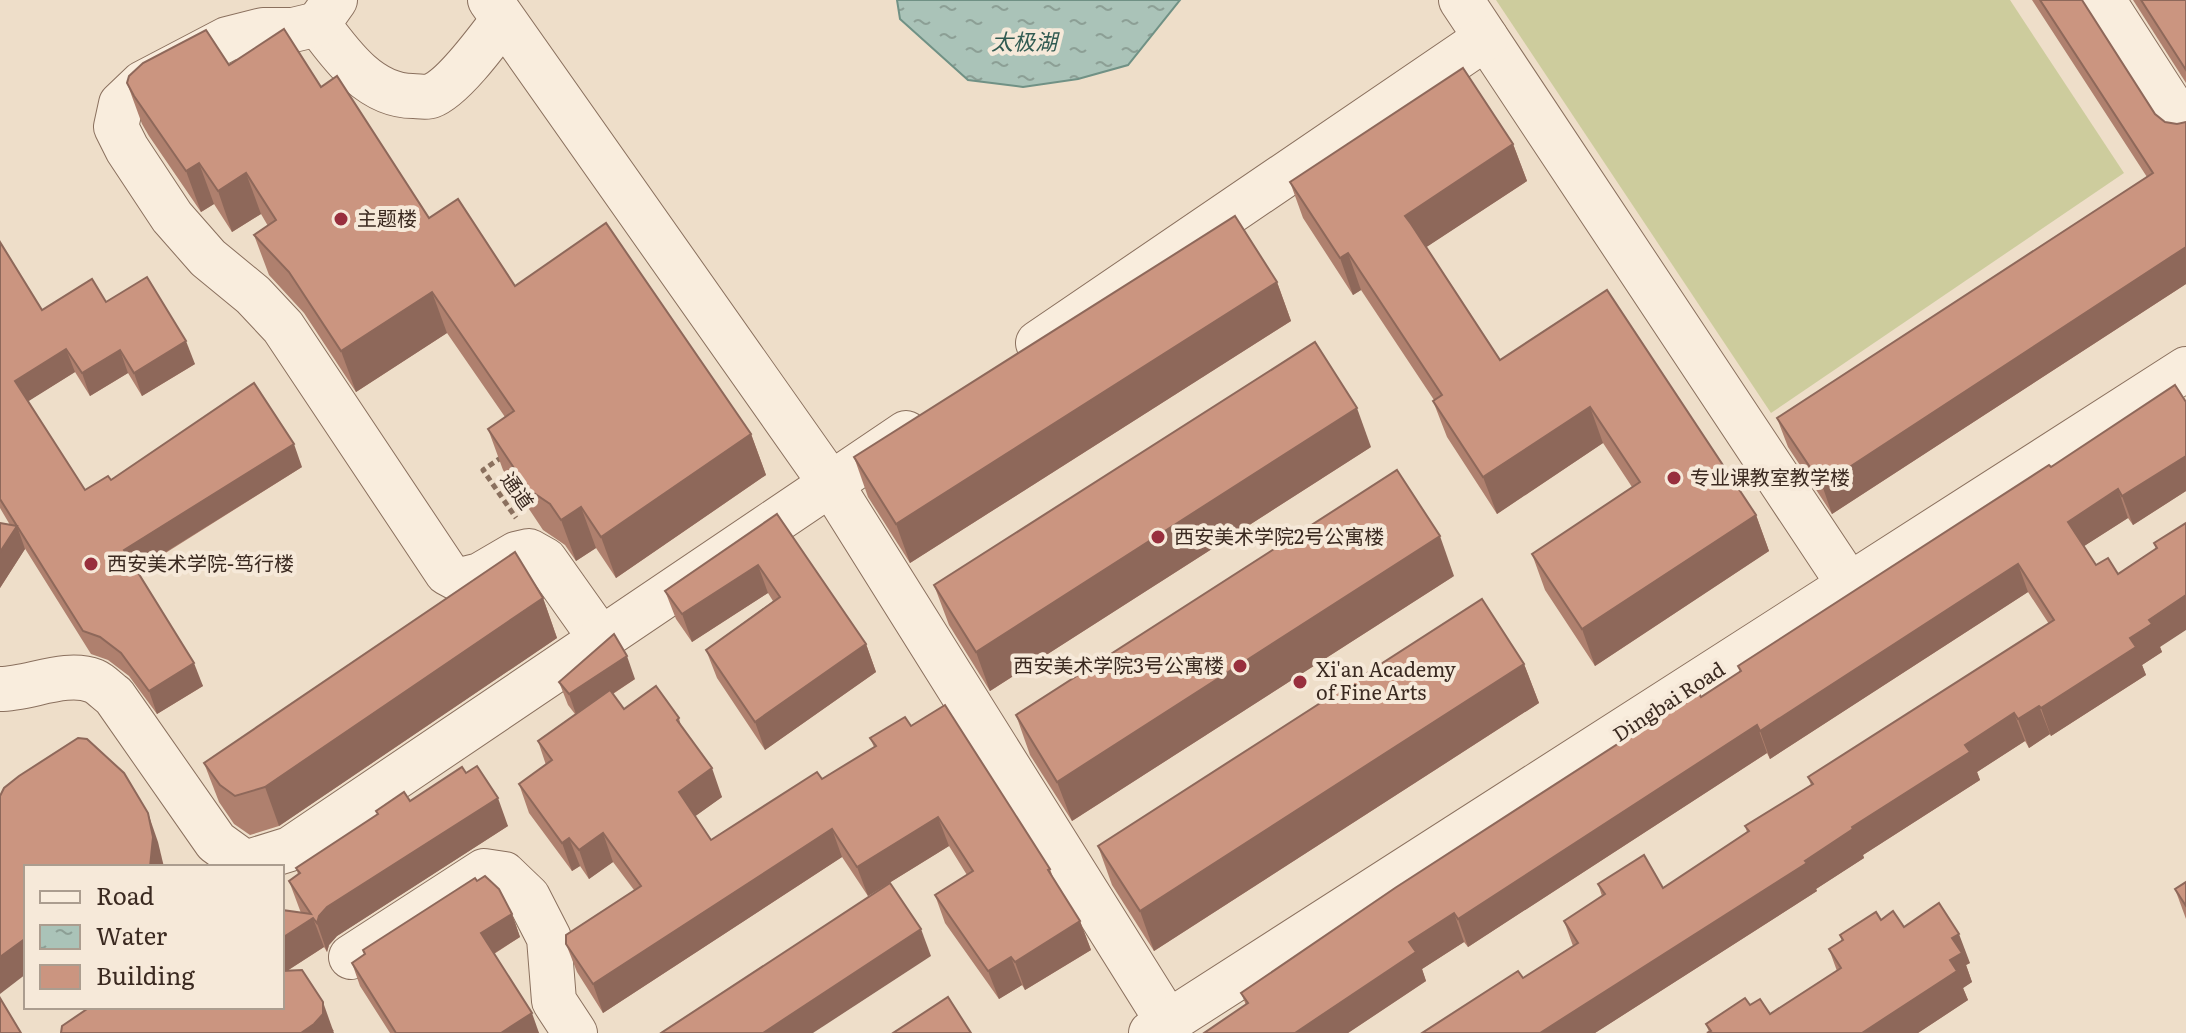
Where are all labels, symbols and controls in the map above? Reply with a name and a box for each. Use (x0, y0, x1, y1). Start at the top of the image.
water label: 太极湖 (991, 24, 1060, 57)
place label: 主题楼 (357, 202, 417, 232)
marker: 主题楼 (332, 210, 350, 228)
place label: 专业课教室教学楼 (1690, 461, 1850, 491)
street label: 通道 (495, 465, 542, 515)
marker: 专业课教室教学楼 (1665, 469, 1683, 487)
place label: 西安美术学院2号公寓楼 (1174, 520, 1384, 550)
marker: 西安美术学院2号公寓楼 (1149, 528, 1167, 546)
place label: 西安美术学院-笃行楼 (107, 547, 294, 577)
marker: 西安美术学院-笃行楼 (82, 555, 100, 573)
place label: 西安美术学院3号公寓楼 (1013, 649, 1224, 679)
place label: Xi'an Academy of Fine Arts (1316, 653, 1456, 706)
street label: Dingbai Road (1606, 653, 1730, 748)
marker: 西安美术学院3号公寓楼 (1231, 657, 1249, 675)
marker: Xi'an Academy of Fine Arts (1291, 673, 1309, 691)
legend (24, 865, 284, 1009)
text: Road (96, 877, 155, 912)
text: Water (96, 917, 168, 952)
text: Building (96, 957, 195, 992)

